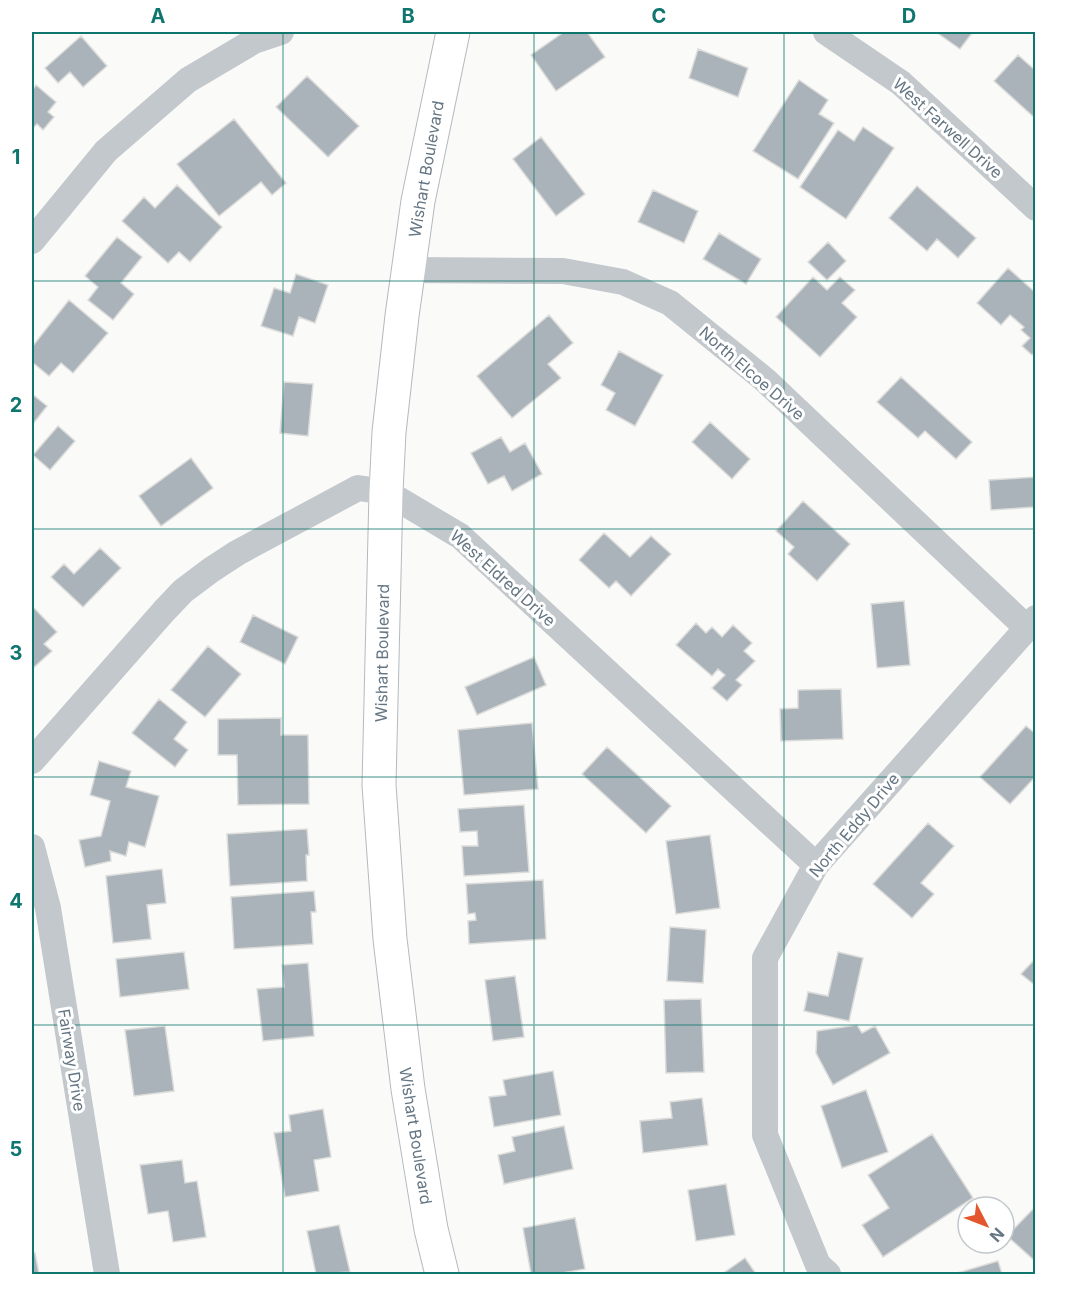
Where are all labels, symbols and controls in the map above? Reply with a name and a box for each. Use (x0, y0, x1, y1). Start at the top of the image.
text: A (151, 4, 166, 28)
text: B (401, 4, 415, 28)
text: C (652, 4, 666, 28)
text: D (902, 4, 916, 28)
street label: West Farwell Drive (889, 73, 1007, 183)
street label: Wishart Boulevard (404, 99, 448, 239)
text: 1 (12, 145, 20, 169)
street label: North Elcoe Drive (695, 322, 809, 424)
text: 2 (10, 393, 22, 417)
street label: West Eldred Drive (446, 525, 560, 631)
street label: Wishart Boulevard (371, 584, 393, 722)
text: 3 (10, 641, 22, 665)
street label: North Eddy Drive (805, 769, 903, 881)
text: 4 (9, 889, 23, 913)
street label: Fairway Drive (54, 1008, 90, 1112)
street label: Wishart Boulevard (395, 1066, 437, 1206)
text: 5 (10, 1137, 22, 1161)
north arrow (956, 1195, 1016, 1255)
text: N (986, 1224, 1009, 1246)

